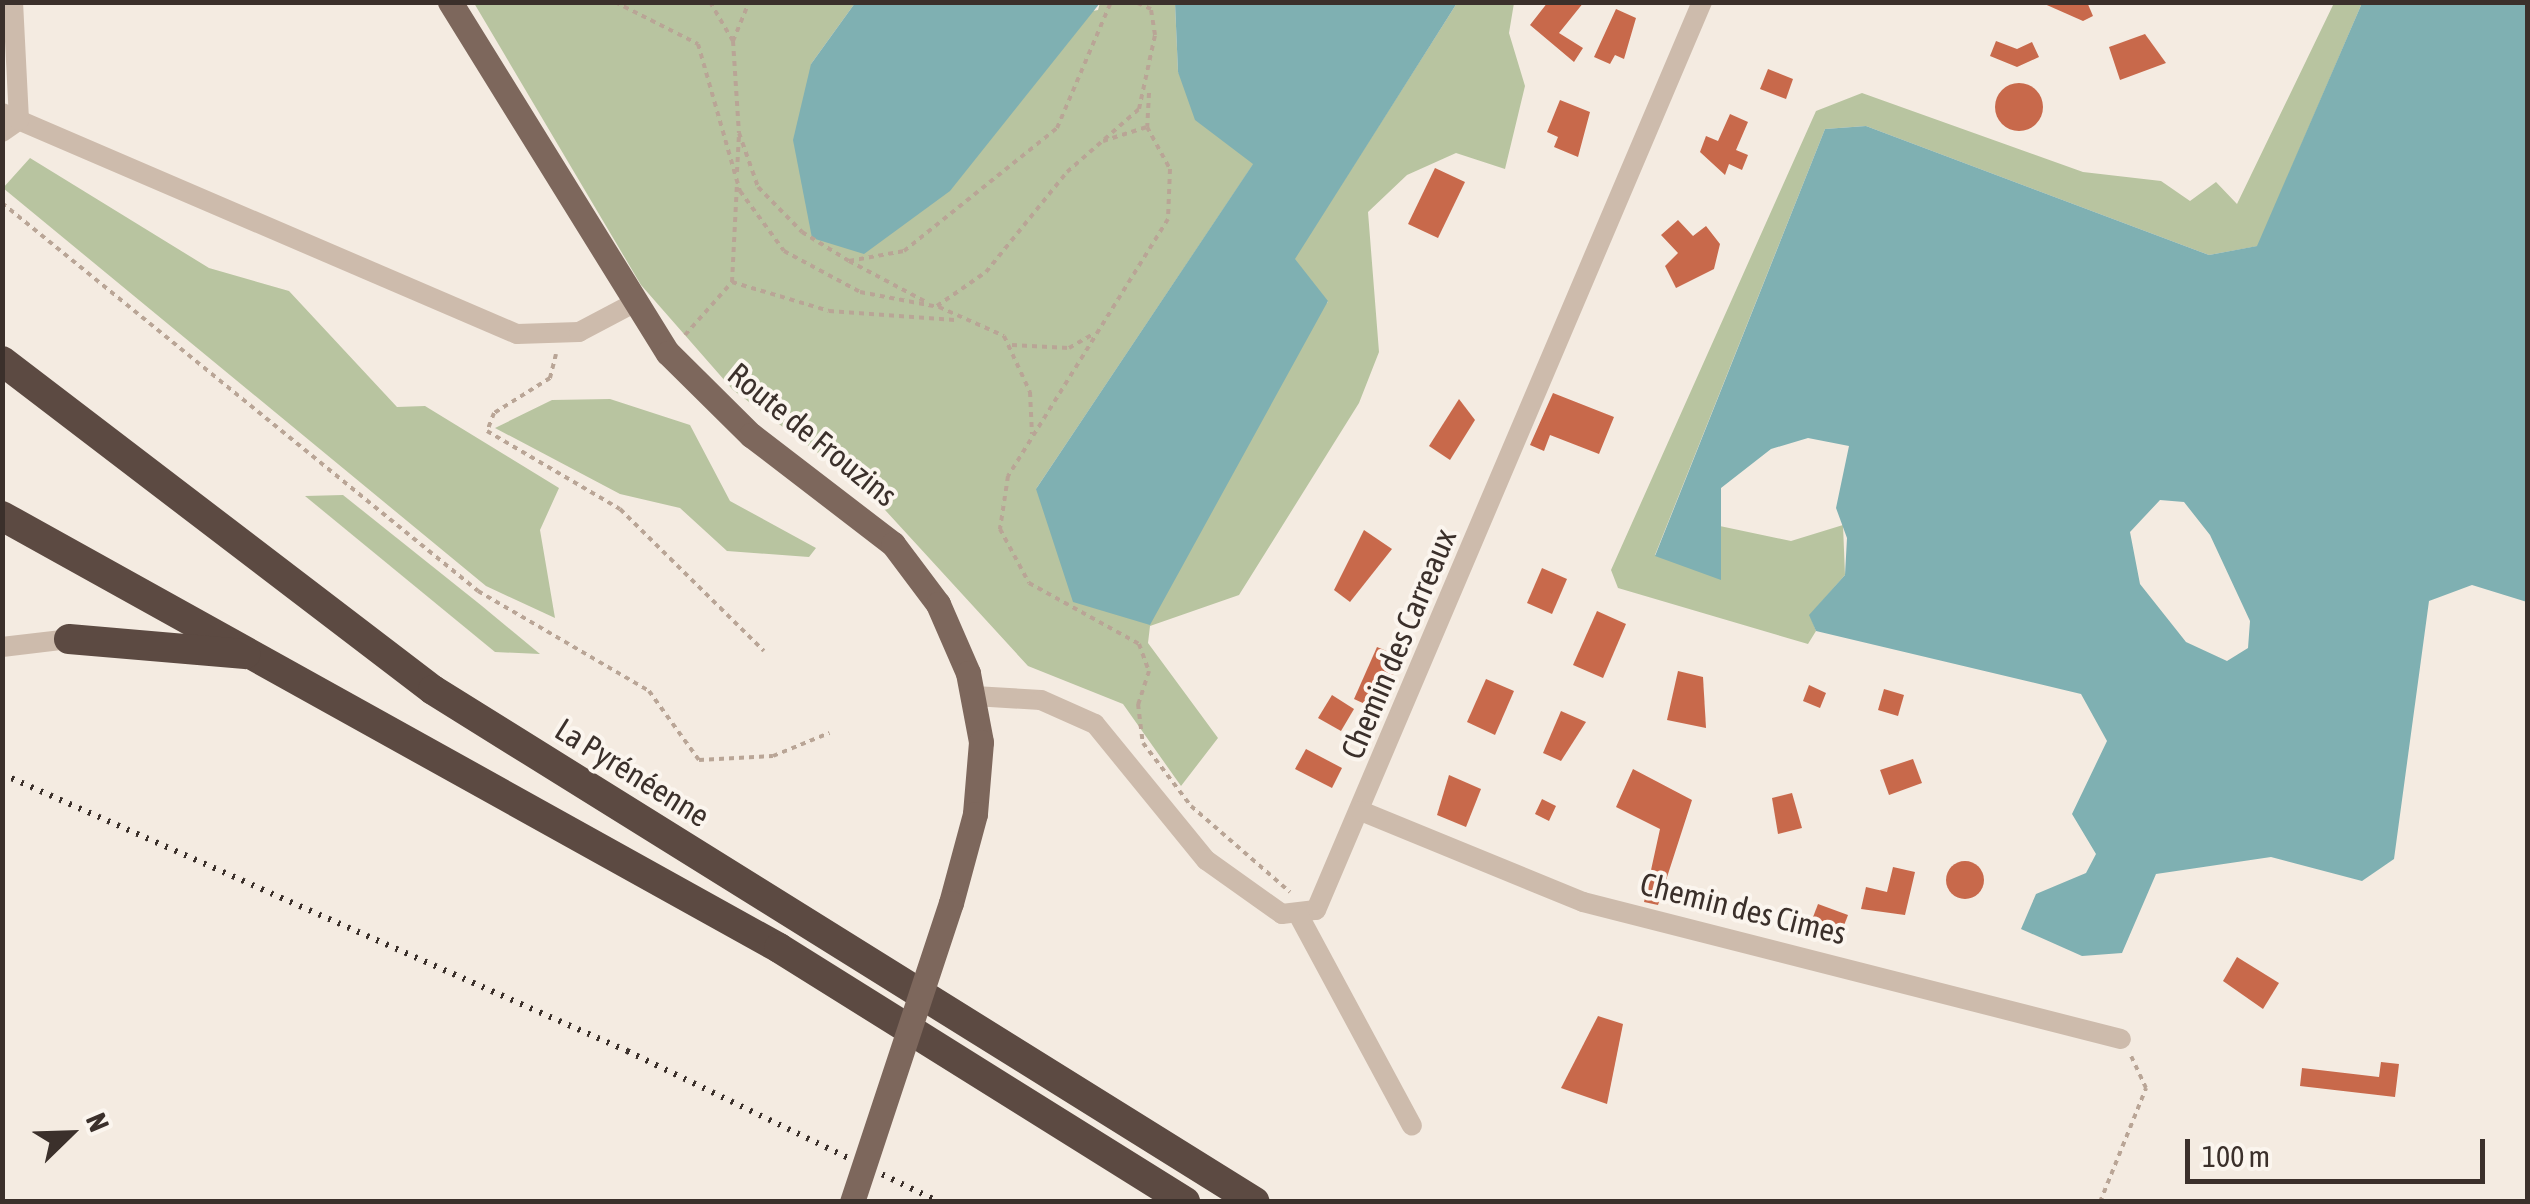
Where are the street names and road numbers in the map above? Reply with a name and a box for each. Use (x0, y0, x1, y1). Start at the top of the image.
street label: Route de Frouzins (720, 355, 904, 515)
street label: Chemin des Carreaux (1333, 523, 1465, 765)
street label: La Pyrénéenne (548, 710, 716, 836)
street label: Chemin des Cimes (1636, 865, 1850, 953)

